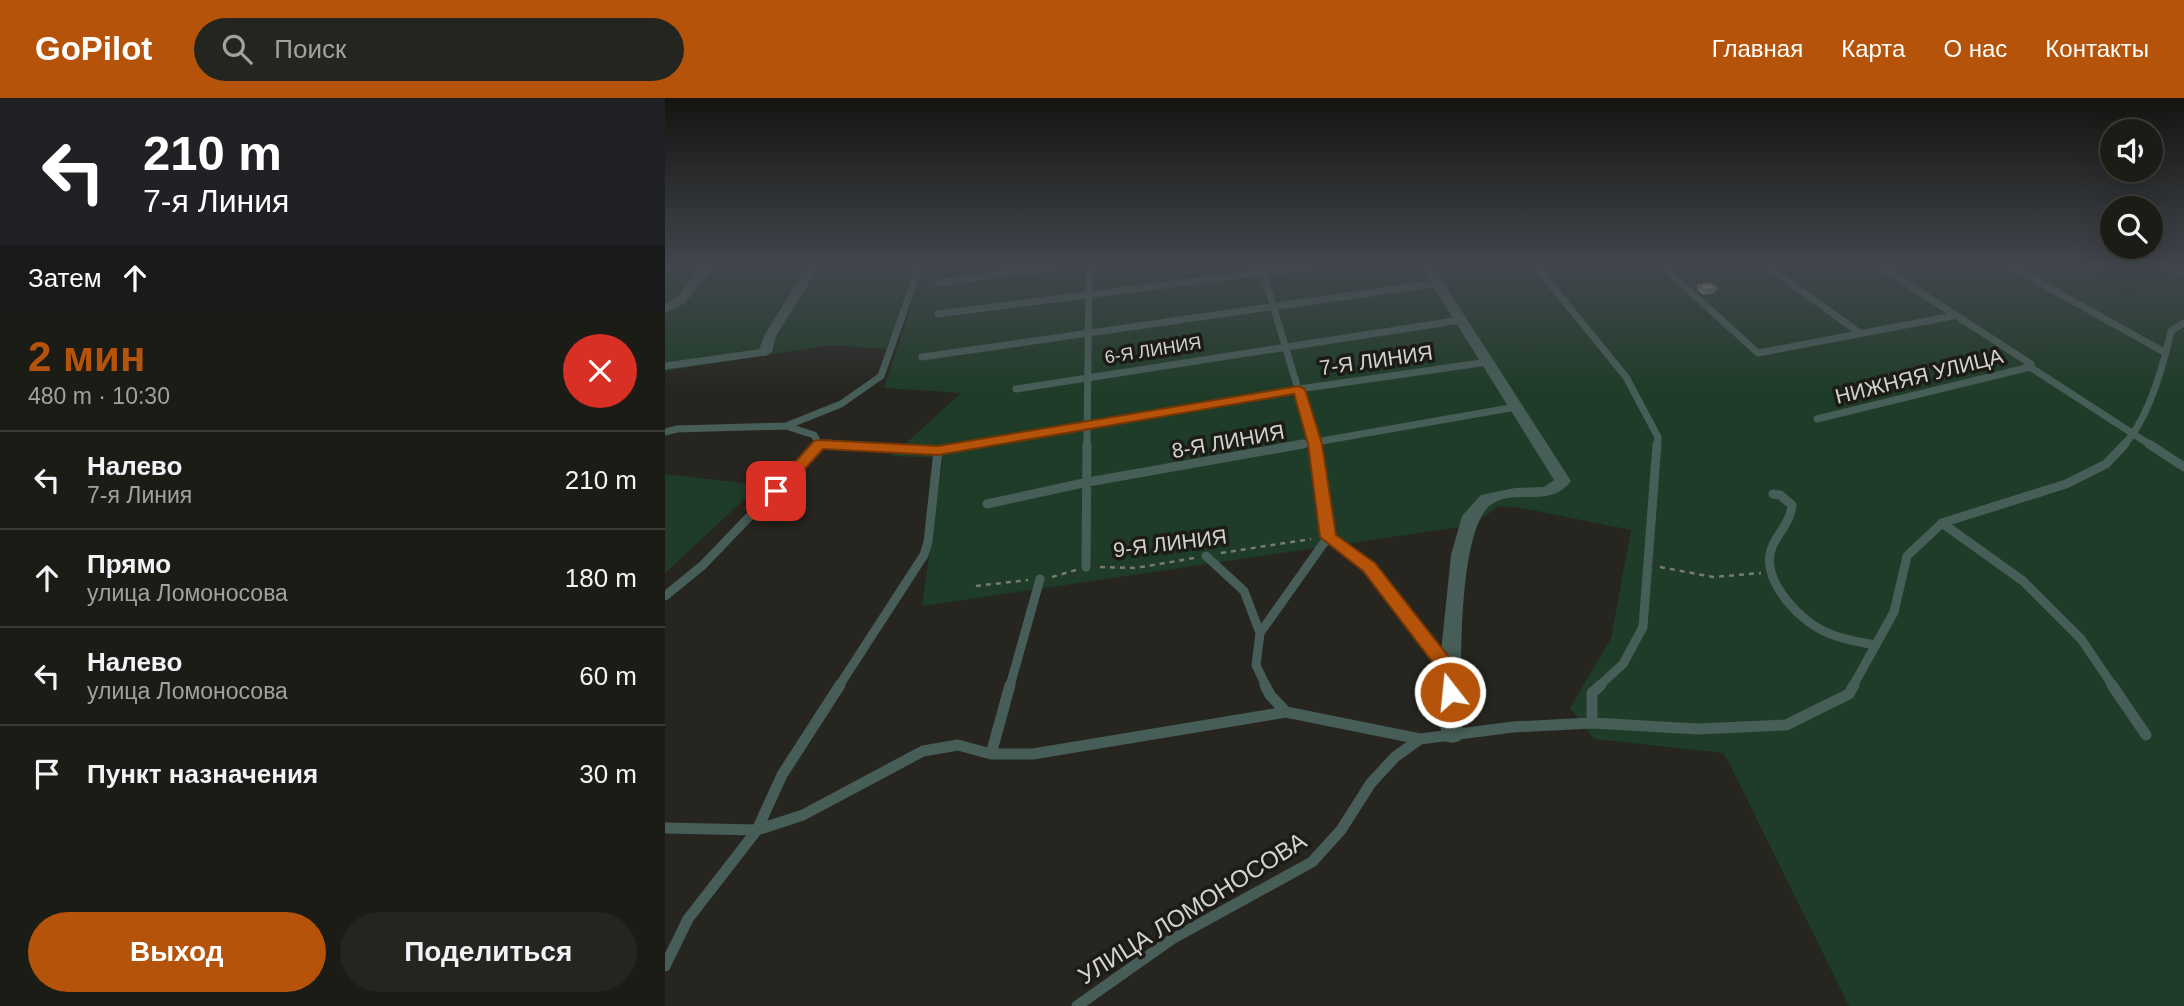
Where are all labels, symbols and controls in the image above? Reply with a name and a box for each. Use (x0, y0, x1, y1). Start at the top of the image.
search box (194, 18, 684, 81)
text: GoPilot (35, 30, 152, 67)
icon: search (218, 30, 256, 68)
text: Поиск (274, 34, 346, 64)
text: Главная (1712, 35, 1803, 62)
text: Карта (1841, 35, 1905, 62)
text: О нас (1943, 35, 2007, 62)
text: Контакты (2045, 35, 2149, 62)
map controls (2100, 119, 2163, 259)
button: sound (2100, 119, 2163, 182)
icon: left (28, 126, 119, 217)
text: 210 m (143, 126, 282, 180)
text: 7-я Линия (143, 183, 289, 219)
button: search (2100, 196, 2163, 259)
icon: ahead (116, 259, 154, 297)
text: Затем (28, 263, 102, 293)
street label: 6-Я ЛИНИЯ (1103, 332, 1203, 368)
text: 2 мин (28, 333, 145, 380)
button: close (563, 334, 637, 408)
street label: 7-Я ЛИНИЯ (1318, 341, 1434, 379)
street label: НИЖНЯЯ УЛИЦА (1833, 344, 2005, 408)
text: 480 m · 10:30 (28, 383, 170, 409)
street label: 8-Я ЛИНИЯ (1170, 420, 1286, 462)
text: Налево (87, 451, 182, 481)
icon: left (28, 461, 66, 499)
pin (746, 461, 806, 521)
text: 210 m (565, 465, 637, 495)
icon: arrive (757, 472, 795, 510)
text: 7-я Линия (87, 482, 192, 508)
street label: 9-Я ЛИНИЯ (1112, 525, 1228, 561)
text: Прямо (87, 549, 171, 579)
icon: ahead (28, 559, 66, 597)
text: 180 m (565, 563, 637, 593)
text: улица Ломоносова (87, 580, 288, 606)
text: Налево (87, 647, 182, 677)
position arrow (1413, 655, 1487, 729)
icon: left (28, 657, 66, 695)
text: 60 m (579, 661, 637, 691)
text: улица Ломоносова (87, 678, 288, 704)
icon: arrive (28, 755, 66, 793)
text: Пункт назначения (87, 759, 318, 789)
text: 30 m (579, 759, 637, 789)
street label: УЛИЦА ЛОМОНОСОВА (1073, 827, 1311, 989)
button: Выход (28, 912, 326, 992)
button: Поделиться (340, 912, 637, 992)

